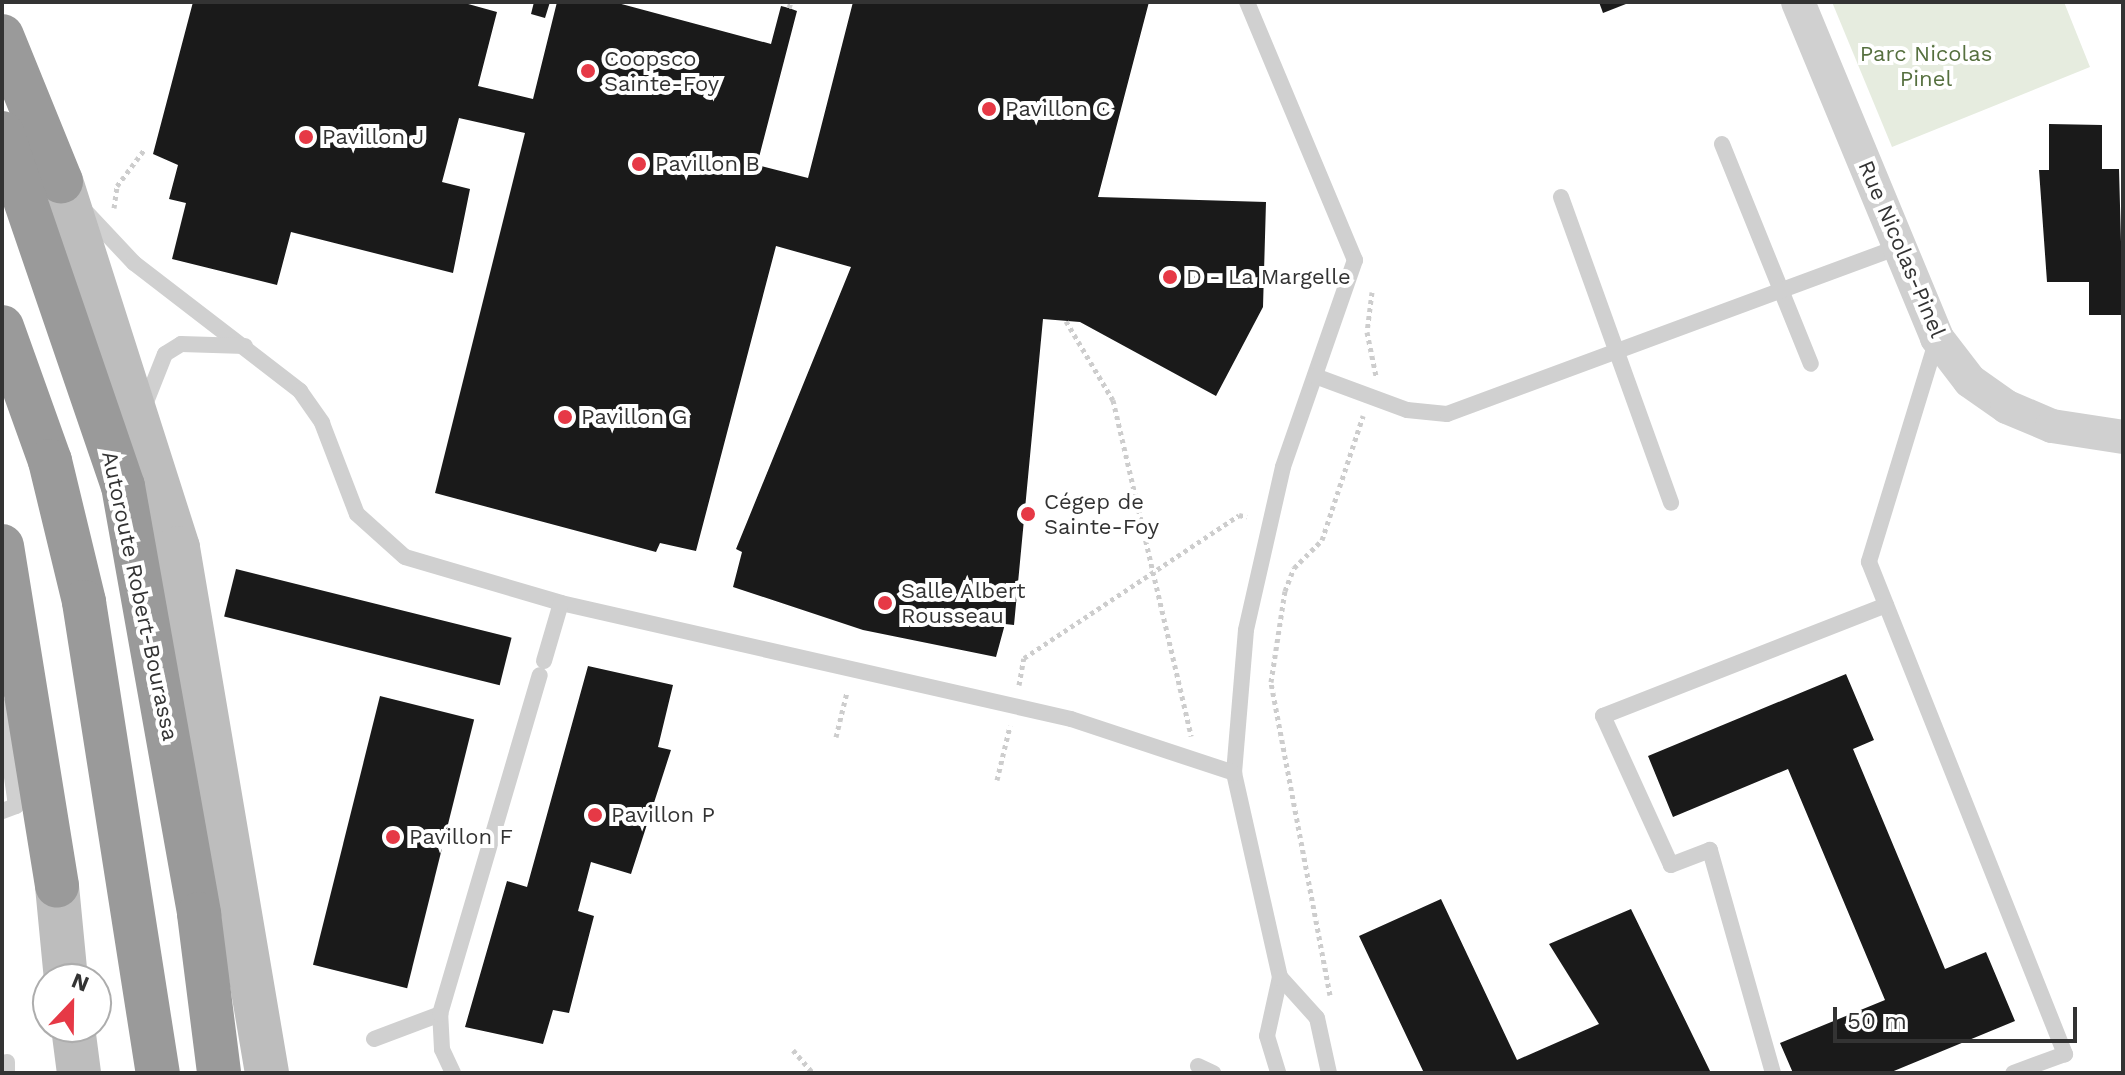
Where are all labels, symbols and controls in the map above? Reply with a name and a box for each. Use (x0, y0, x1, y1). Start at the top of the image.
park label: Parc Nicolas Pinel (1860, 40, 1992, 92)
place label: Coopsco Sainte-Foy (604, 45, 719, 96)
marker: Coopsco Sainte-Foy (579, 62, 597, 80)
place label: Pavillon C (1005, 96, 1111, 122)
marker: Pavillon C (980, 100, 998, 118)
place label: Pavillon J (322, 124, 425, 150)
marker: Pavillon J (297, 128, 315, 146)
place label: Pavillon B (655, 151, 760, 177)
marker: Pavillon B (630, 155, 648, 173)
street label: Rue Nicolas-Pinel (1853, 156, 1951, 342)
place label: D - La Margelle (1186, 264, 1351, 290)
marker: D - La Margelle (1161, 268, 1179, 286)
place label: Pavillon G (581, 404, 688, 430)
marker: Pavillon G (556, 408, 574, 426)
street label: Autoroute Robert-Bourassa (96, 449, 184, 743)
place label: Cégep de Sainte-Foy (1044, 488, 1159, 540)
marker: Cégep de Sainte-Foy (1019, 505, 1037, 523)
place label: Salle Albert Rousseau (901, 577, 1026, 628)
marker: Salle Albert Rousseau (876, 594, 894, 612)
place label: Pavillon P (611, 802, 715, 828)
marker: Pavillon P (586, 806, 604, 824)
place label: Pavillon F (409, 824, 513, 850)
marker: Pavillon F (384, 828, 402, 846)
north arrow (32, 963, 112, 1043)
text: N (68, 967, 93, 997)
scale bar (1837, 991, 2081, 1041)
text: 50 m (1847, 1007, 1907, 1035)

